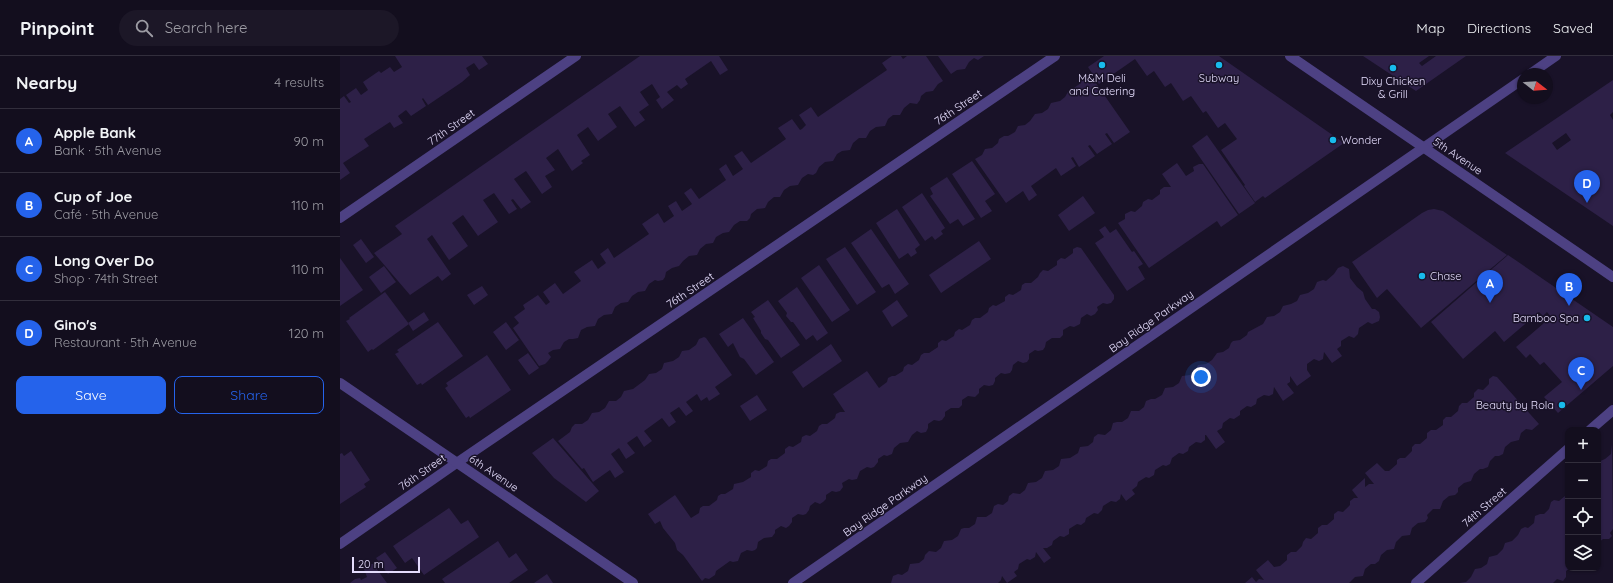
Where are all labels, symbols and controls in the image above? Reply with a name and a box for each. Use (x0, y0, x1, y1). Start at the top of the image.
search box (119, 10, 399, 46)
text: Pinpoint (20, 16, 95, 40)
icon: search (133, 17, 155, 39)
text: Search here (165, 18, 247, 37)
text: Map (1416, 19, 1445, 37)
text: Directions (1467, 19, 1531, 37)
text: Saved (1553, 19, 1593, 37)
marker: M&M Deli and Catering (1097, 60, 1107, 70)
marker: Subway (1214, 60, 1224, 70)
marker: Dixy Chicken & Grill (1388, 63, 1398, 73)
north arrow (1517, 68, 1553, 104)
place label: M&M Deli and Catering (1069, 71, 1135, 98)
place label: Subway (1199, 71, 1239, 85)
text: Nearby (16, 72, 77, 93)
text: 4 results (274, 74, 324, 90)
place label: Dixy Chicken & Grill (1361, 74, 1425, 101)
street label: 76th Street (932, 86, 985, 128)
street label: 77th Street (425, 106, 477, 148)
text: Apple Bank (54, 123, 136, 142)
text: A (25, 133, 33, 149)
text: 90 m (294, 133, 324, 149)
place label: Wonder (1341, 133, 1382, 147)
street label: 5th Avenue (1431, 134, 1485, 178)
marker: Wonder (1328, 135, 1338, 145)
text: Bank · 5th Avenue (54, 142, 161, 158)
pin: D (1574, 170, 1600, 203)
text: Cup of Joe (54, 187, 132, 206)
text: B (25, 197, 33, 213)
text: 110 m (291, 197, 324, 213)
text: Café · 5th Avenue (54, 206, 158, 222)
text: Long Over Do (54, 251, 154, 270)
text: C (25, 261, 33, 277)
text: 110 m (291, 261, 324, 277)
street label: 76th Street (664, 269, 717, 311)
place label: Chase (1430, 269, 1461, 283)
text: Shop · 74th Street (54, 270, 158, 286)
pin: A (1477, 270, 1503, 303)
marker: Chase (1417, 271, 1427, 281)
pin: B (1556, 273, 1582, 306)
street label: Bay Ridge Parkway (1106, 287, 1196, 355)
place label: Bamboo Spa (1513, 311, 1579, 325)
marker: Bamboo Spa (1582, 313, 1592, 323)
text: Gino's (54, 315, 97, 334)
text: D (24, 325, 34, 341)
text: 120 m (289, 325, 324, 341)
text: Restaurant · 5th Avenue (54, 334, 197, 350)
pin: C (1568, 357, 1594, 390)
your location (1191, 367, 1211, 387)
button: Save (16, 376, 166, 414)
button: Share (174, 376, 324, 414)
place label: Beauty by Rola (1476, 398, 1554, 412)
marker: Beauty by Rola (1557, 400, 1567, 410)
map controls (1565, 427, 1601, 571)
button: + (1565, 427, 1601, 463)
street label: 76th Street (396, 451, 448, 493)
street label: 6th Avenue (467, 451, 521, 495)
button: − (1565, 463, 1601, 499)
street label: Bay Ridge Parkway (840, 471, 930, 539)
street label: 74th Street (1459, 484, 1509, 530)
button: locate (1565, 499, 1601, 535)
button: layers (1565, 535, 1601, 571)
scale bar (352, 555, 420, 574)
text: 20 m (358, 557, 384, 571)

